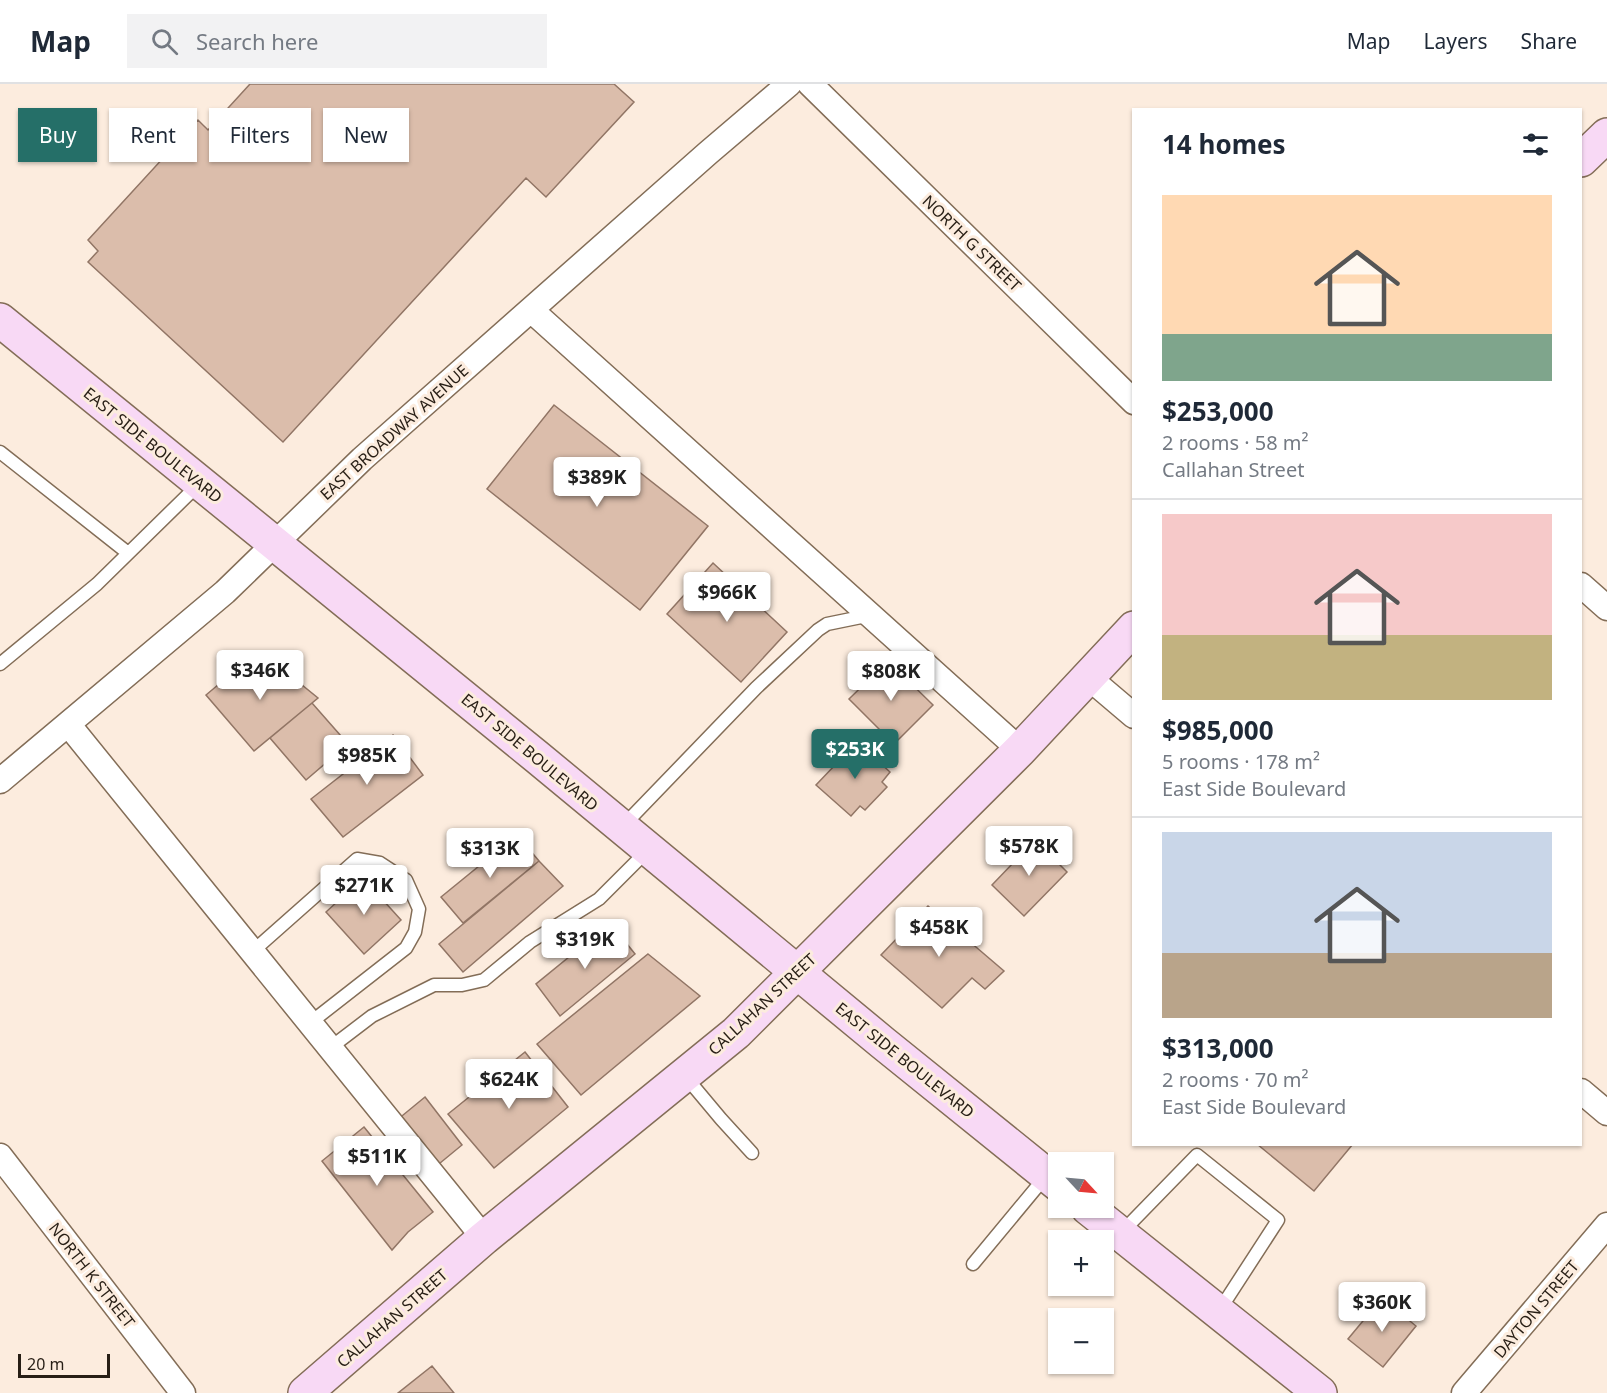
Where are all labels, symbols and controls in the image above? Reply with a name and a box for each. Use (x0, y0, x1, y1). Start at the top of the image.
search box (127, 14, 547, 68)
text: Map (30, 22, 91, 60)
icon: search (148, 25, 181, 58)
text: Search here (196, 26, 318, 56)
text: Map (1347, 27, 1391, 55)
text: Layers (1424, 27, 1488, 55)
text: Share (1521, 27, 1577, 55)
chip: Buy (18, 108, 97, 162)
chip: Rent (109, 108, 197, 162)
chip: Filters (209, 108, 311, 162)
chip: New (323, 108, 409, 162)
text: 14 homes (1162, 126, 1286, 162)
icon: filters (1519, 128, 1552, 161)
street label: NORTH G STREET (918, 190, 1026, 296)
icon: home (1303, 234, 1411, 342)
street label: EAST BROADWAY AVENUE (315, 359, 473, 505)
street label: EAST SIDE BOULEVARD (79, 382, 227, 508)
text: $253,000 (1162, 393, 1274, 429)
text: 2 rooms · 58 m² (1162, 429, 1309, 456)
text: Callahan Street (1162, 456, 1304, 483)
pin: $389K (555, 457, 639, 508)
text: $389K (567, 463, 627, 490)
icon: home (1303, 553, 1411, 661)
pin: $966K (685, 572, 769, 623)
text: $966K (697, 578, 757, 605)
pin: $346K (218, 650, 302, 701)
pin: $808K (849, 651, 933, 702)
text: $346K (230, 656, 290, 683)
text: $808K (861, 657, 921, 684)
street label: EAST SIDE BOULEVARD (457, 688, 603, 816)
text: $985,000 (1162, 712, 1274, 748)
pin: $253K (813, 729, 897, 780)
pin: $985K (325, 735, 409, 786)
text: $253K (825, 735, 885, 762)
text: $985K (337, 741, 397, 768)
text: 5 rooms · 178 m² (1162, 748, 1320, 775)
text: East Side Boulevard (1162, 775, 1346, 802)
pin: $578K (987, 826, 1071, 877)
pin: $313K (448, 828, 532, 879)
text: $578K (999, 832, 1059, 859)
text: $313K (460, 834, 520, 861)
pin: $271K (322, 865, 406, 916)
text: $271K (334, 871, 394, 898)
icon: home (1303, 871, 1411, 979)
pin: $458K (897, 907, 981, 958)
text: $458K (909, 913, 969, 940)
pin: $319K (543, 919, 627, 970)
text: $319K (555, 925, 615, 952)
street label: CALLAHAN STREET (703, 948, 821, 1060)
street label: EAST SIDE BOULEVARD (831, 997, 979, 1123)
text: $313,000 (1162, 1030, 1274, 1066)
pin: $624K (467, 1059, 551, 1110)
text: $624K (479, 1065, 539, 1092)
text: 2 rooms · 70 m² (1162, 1066, 1309, 1093)
text: East Side Boulevard (1162, 1093, 1346, 1120)
pin: $511K (335, 1136, 419, 1187)
text: $511K (347, 1142, 407, 1169)
north arrow (1048, 1152, 1114, 1218)
map controls (1048, 1152, 1114, 1374)
street label: NORTH K STREET (44, 1218, 140, 1332)
button: + (1048, 1230, 1114, 1296)
street label: DAYTON STREET (1489, 1255, 1584, 1363)
street label: CALLAHAN STREET (332, 1264, 452, 1372)
pin: $360K (1340, 1282, 1424, 1333)
text: $360K (1352, 1288, 1412, 1315)
button: − (1048, 1308, 1114, 1374)
scale bar (18, 1351, 110, 1378)
text: 20 m (27, 1353, 64, 1375)

